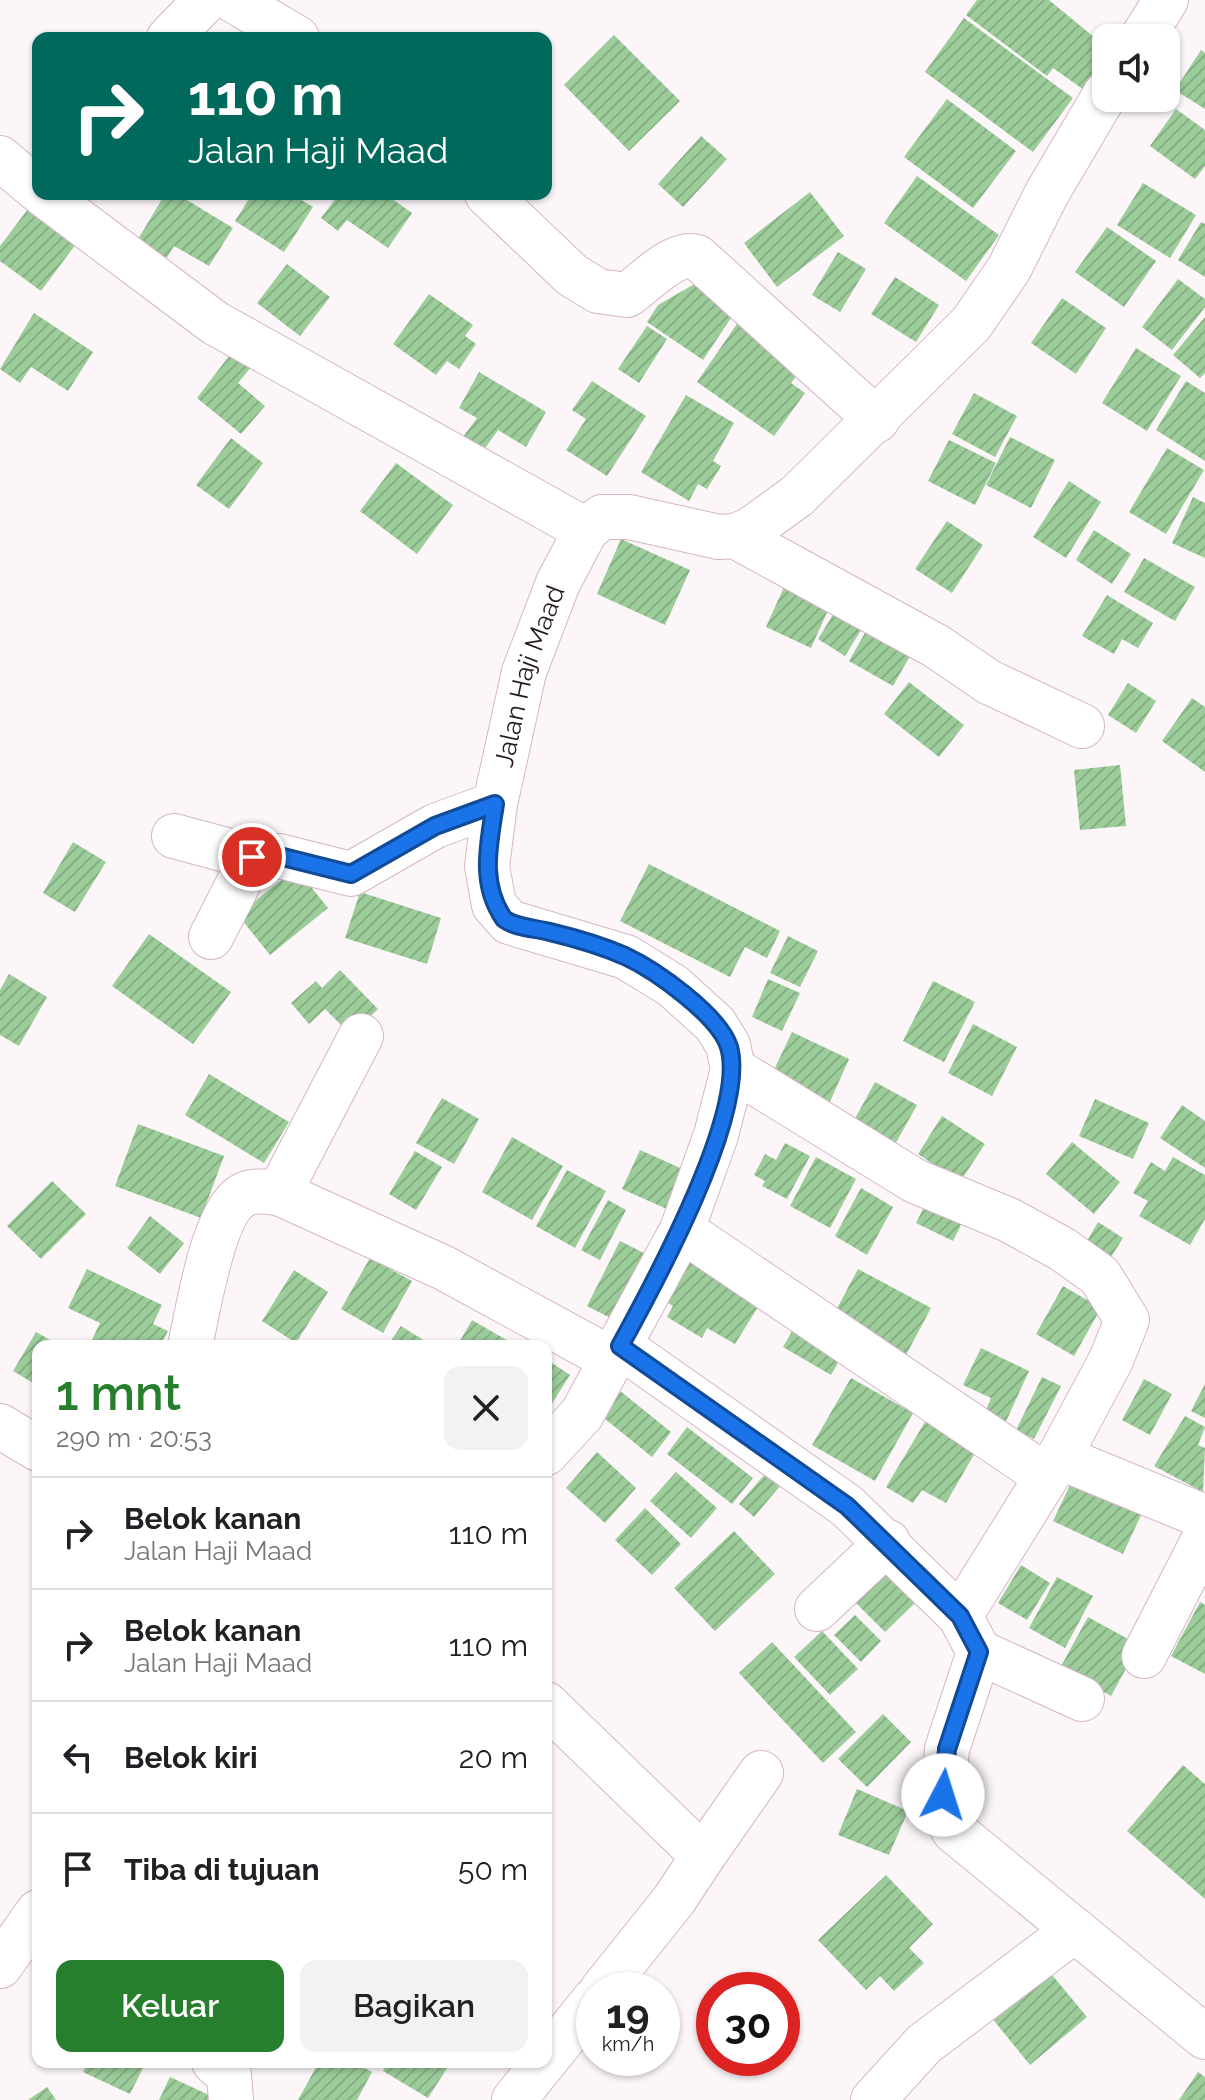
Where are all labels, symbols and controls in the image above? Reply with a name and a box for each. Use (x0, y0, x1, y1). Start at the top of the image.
map controls (1092, 24, 1180, 112)
button: sound (1092, 24, 1180, 112)
text: 110 m (188, 62, 343, 128)
icon: right (56, 64, 160, 168)
text: Jalan Haji Maad (188, 129, 448, 171)
street label: Jalan Haji Maad (489, 581, 571, 770)
pin (218, 823, 286, 891)
icon: arrive (230, 835, 274, 879)
text: 1 mnt (56, 1365, 181, 1421)
button: close (444, 1366, 528, 1450)
text: 290 m · 20:53 (56, 1423, 212, 1453)
text: Belok kanan (124, 1501, 301, 1536)
icon: right (56, 1511, 100, 1555)
text: 110 m (449, 1516, 528, 1551)
text: Jalan Haji Maad (124, 1536, 312, 1566)
text: Belok kanan (124, 1613, 301, 1648)
icon: right (56, 1623, 100, 1667)
text: 110 m (449, 1628, 528, 1663)
text: Jalan Haji Maad (124, 1648, 312, 1678)
icon: left (56, 1735, 100, 1779)
text: Belok kiri (124, 1740, 258, 1775)
text: 20 m (459, 1740, 528, 1775)
position arrow (901, 1753, 985, 1837)
icon: arrive (56, 1847, 100, 1891)
text: Tiba di tujuan (124, 1852, 320, 1887)
text: 50 m (458, 1852, 528, 1887)
button: Keluar (56, 1960, 284, 2052)
button: Bagikan (300, 1960, 528, 2052)
speed limit sign: 30 (696, 1972, 800, 2076)
text: 19 (606, 1990, 650, 2037)
text: km/h (602, 2032, 654, 2056)

